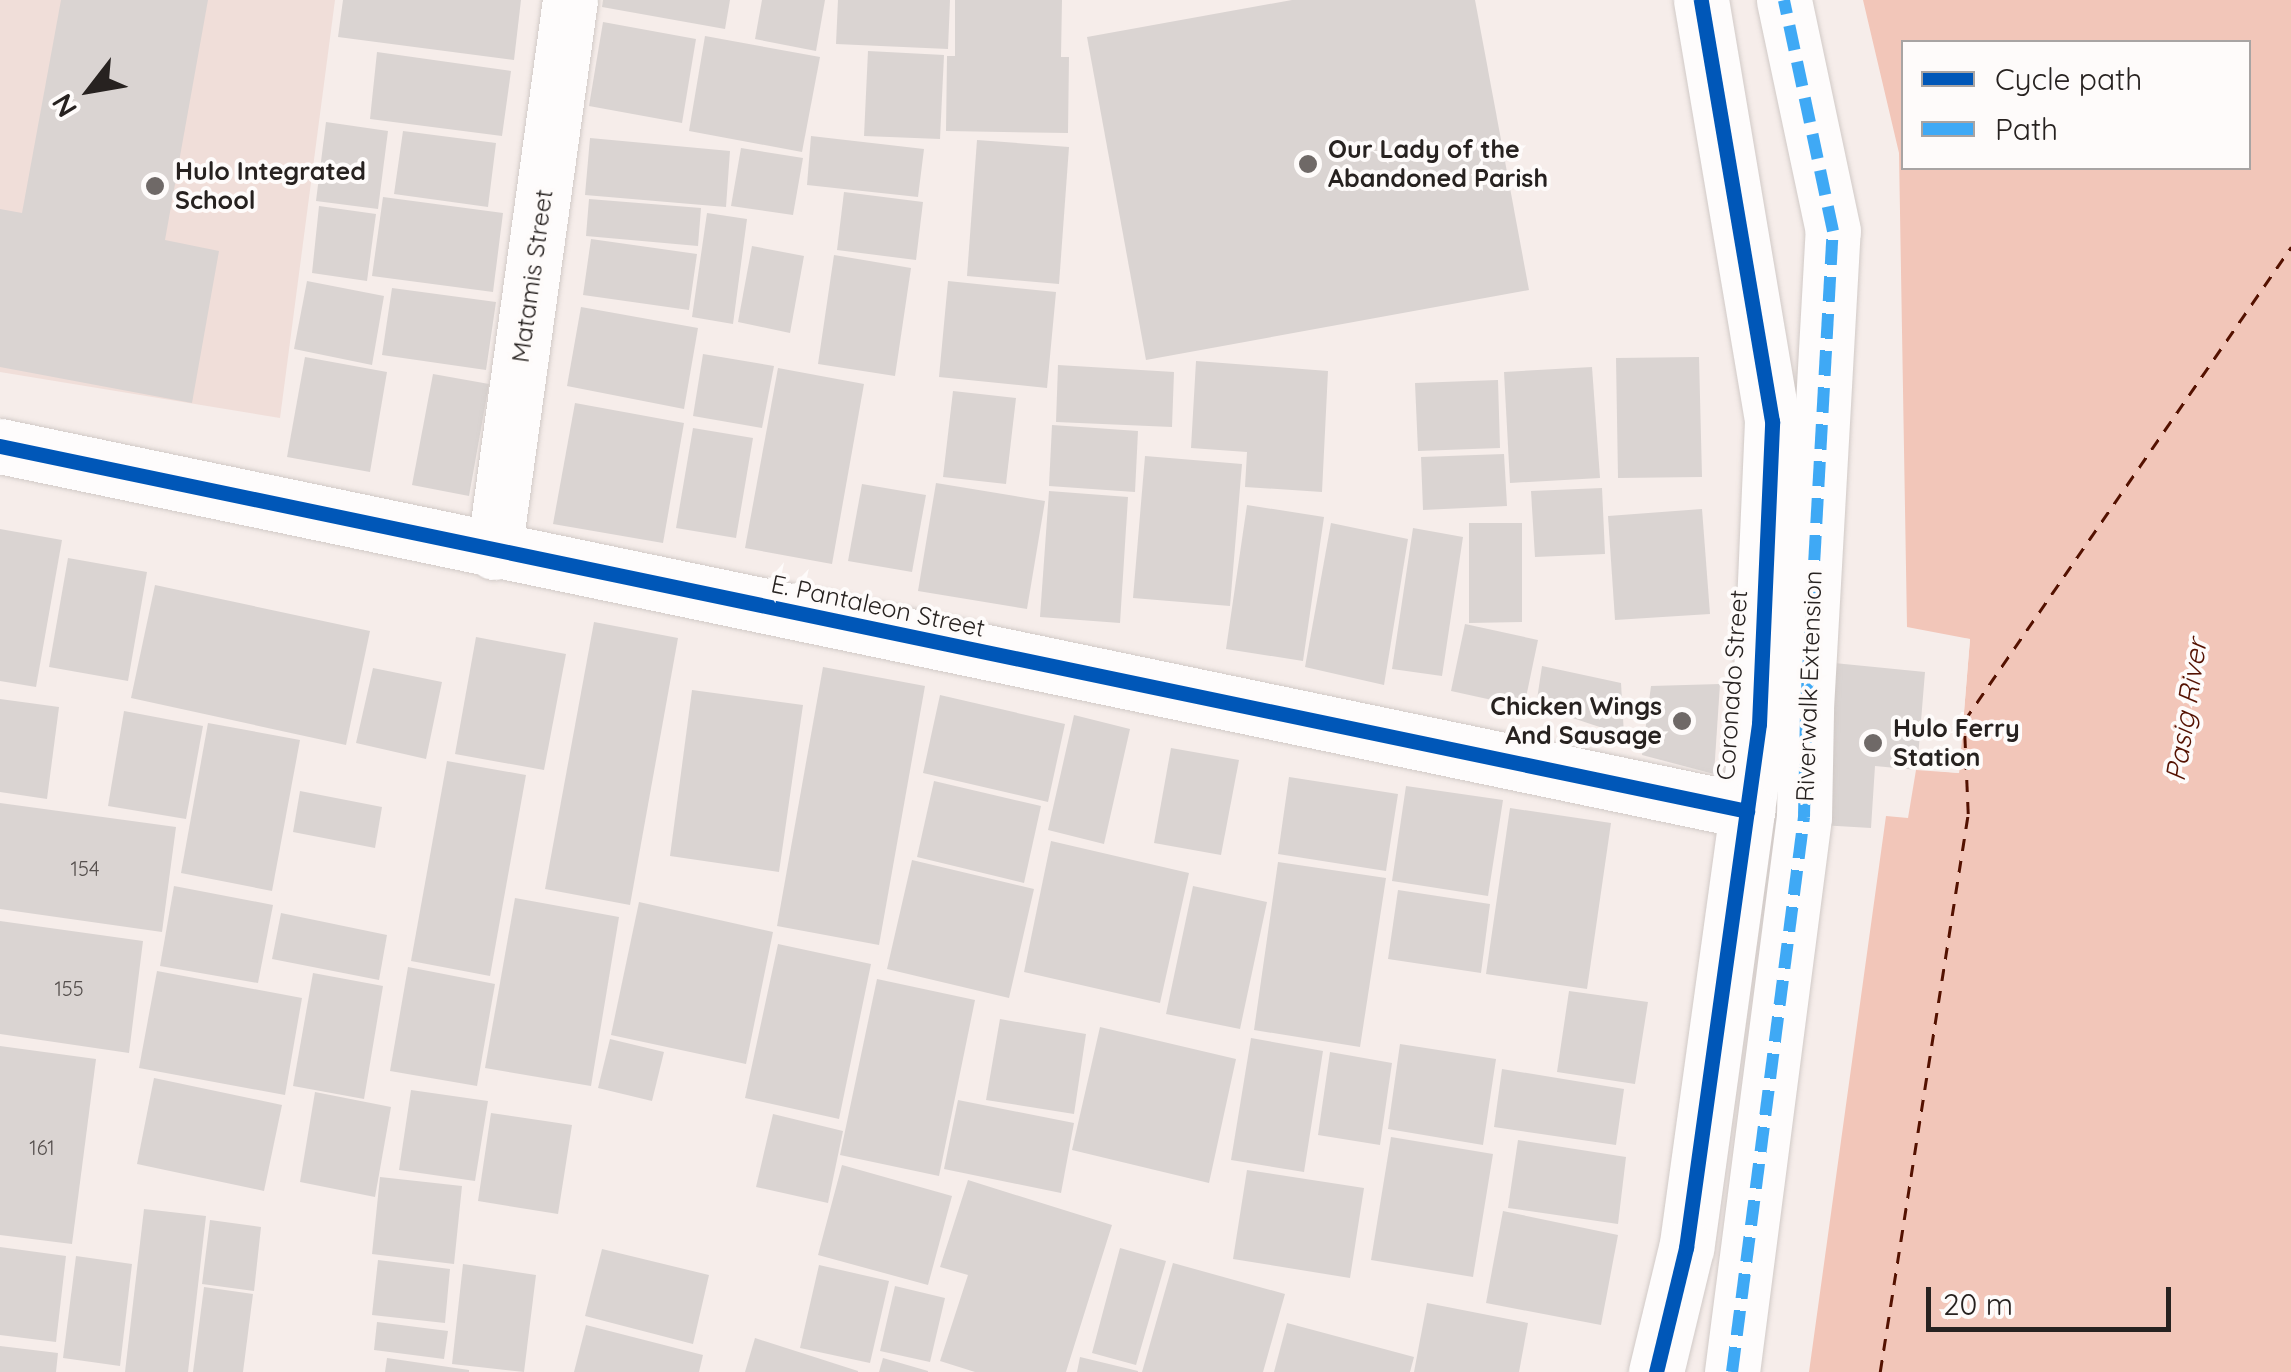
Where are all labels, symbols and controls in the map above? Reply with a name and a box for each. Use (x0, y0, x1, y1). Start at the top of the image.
north arrow (40, 40, 140, 140)
legend (1901, 40, 2251, 170)
text: Cycle path (1995, 60, 2142, 98)
text: N (44, 88, 84, 124)
text: Path (1995, 110, 2058, 148)
place label: Our Lady of the Abandoned Parish (1328, 135, 1548, 194)
marker: Our Lady of the Abandoned Parish (1297, 153, 1319, 175)
place label: Hulo Integrated School (175, 157, 366, 216)
marker: Hulo Integrated School (144, 175, 166, 197)
street label: Matamis Street (505, 188, 559, 364)
street label: E. Pantaleon Street (768, 569, 988, 643)
street label: Riverwalk Extension (1790, 570, 1828, 802)
street label: Coronado Street (1710, 589, 1754, 781)
water label: Pasig River (2158, 636, 2214, 784)
place label: Chicken Wings And Sausage (1490, 692, 1662, 751)
marker: Chicken Wings And Sausage (1671, 710, 1693, 732)
place label: Hulo Ferry Station (1893, 714, 2020, 773)
marker: Hulo Ferry Station (1862, 732, 1884, 754)
house number: 154 (71, 856, 99, 880)
house number: 155 (54, 976, 84, 1000)
house number: 161 (29, 1135, 55, 1159)
scale bar (1931, 1267, 2176, 1329)
text: 20 m (1943, 1285, 2013, 1323)

